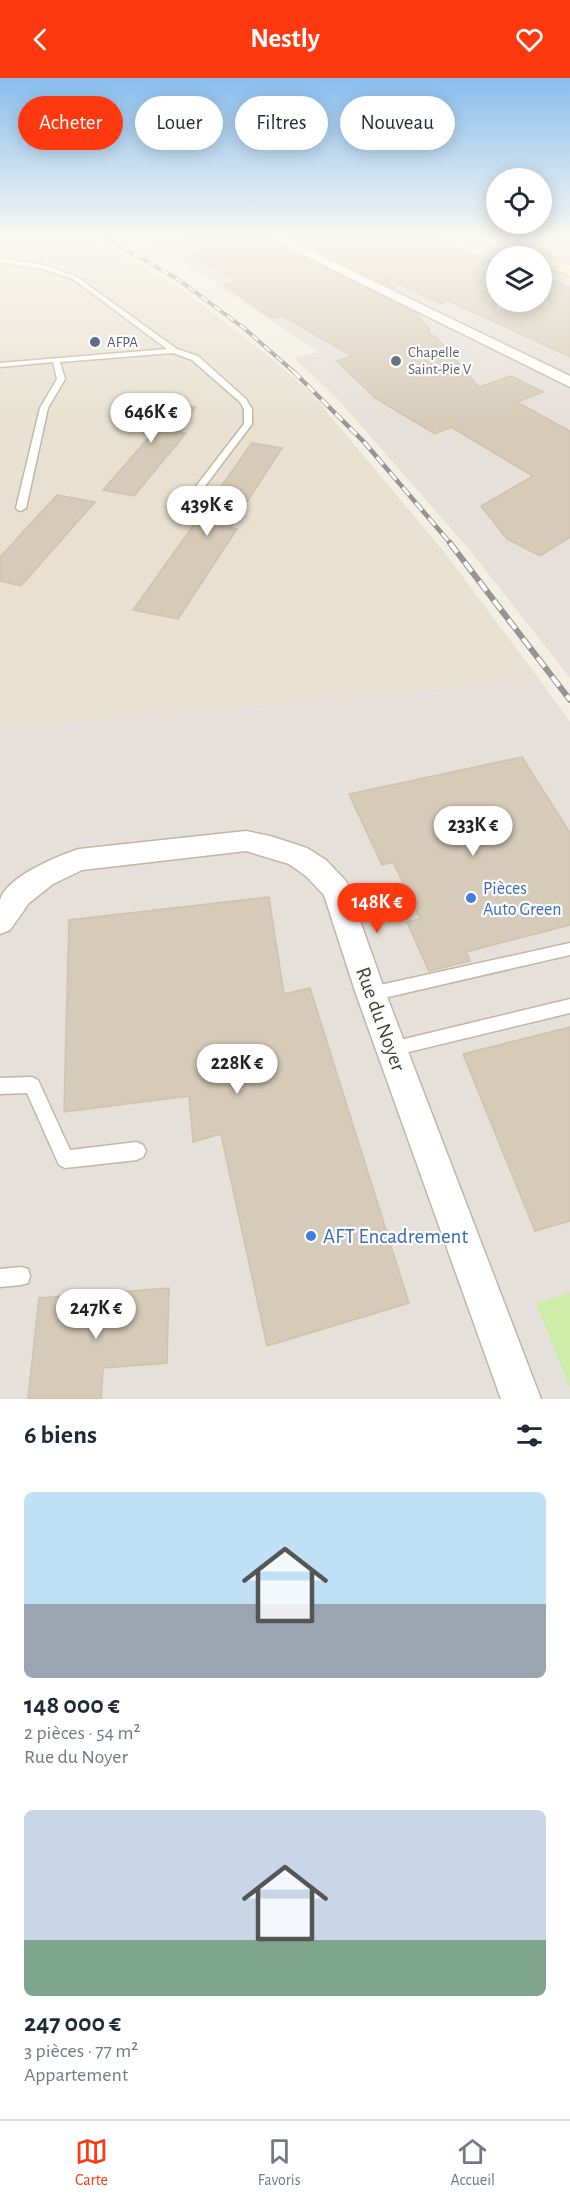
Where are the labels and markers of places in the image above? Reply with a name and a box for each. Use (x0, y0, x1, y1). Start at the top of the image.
marker: AFPA (88, 335, 102, 349)
place label: AFPA (107, 335, 138, 350)
place label: Chapelle Saint-Pie V (408, 345, 472, 377)
marker: Chapelle Saint-Pie V (389, 354, 403, 368)
pin: 646K € (102, 393, 200, 444)
pin: 439K € (158, 486, 256, 537)
pin: 233K € (424, 806, 522, 857)
place label: Pièces Auto Green (483, 880, 562, 919)
pin: 148K € (328, 883, 426, 934)
marker: Pièces Auto Green (464, 891, 478, 905)
pin: 228K € (188, 1044, 286, 1095)
place label: AFT Encadrement (323, 1226, 468, 1247)
marker: AFT Encadrement (304, 1229, 318, 1243)
pin: 247K € (47, 1289, 145, 1340)

